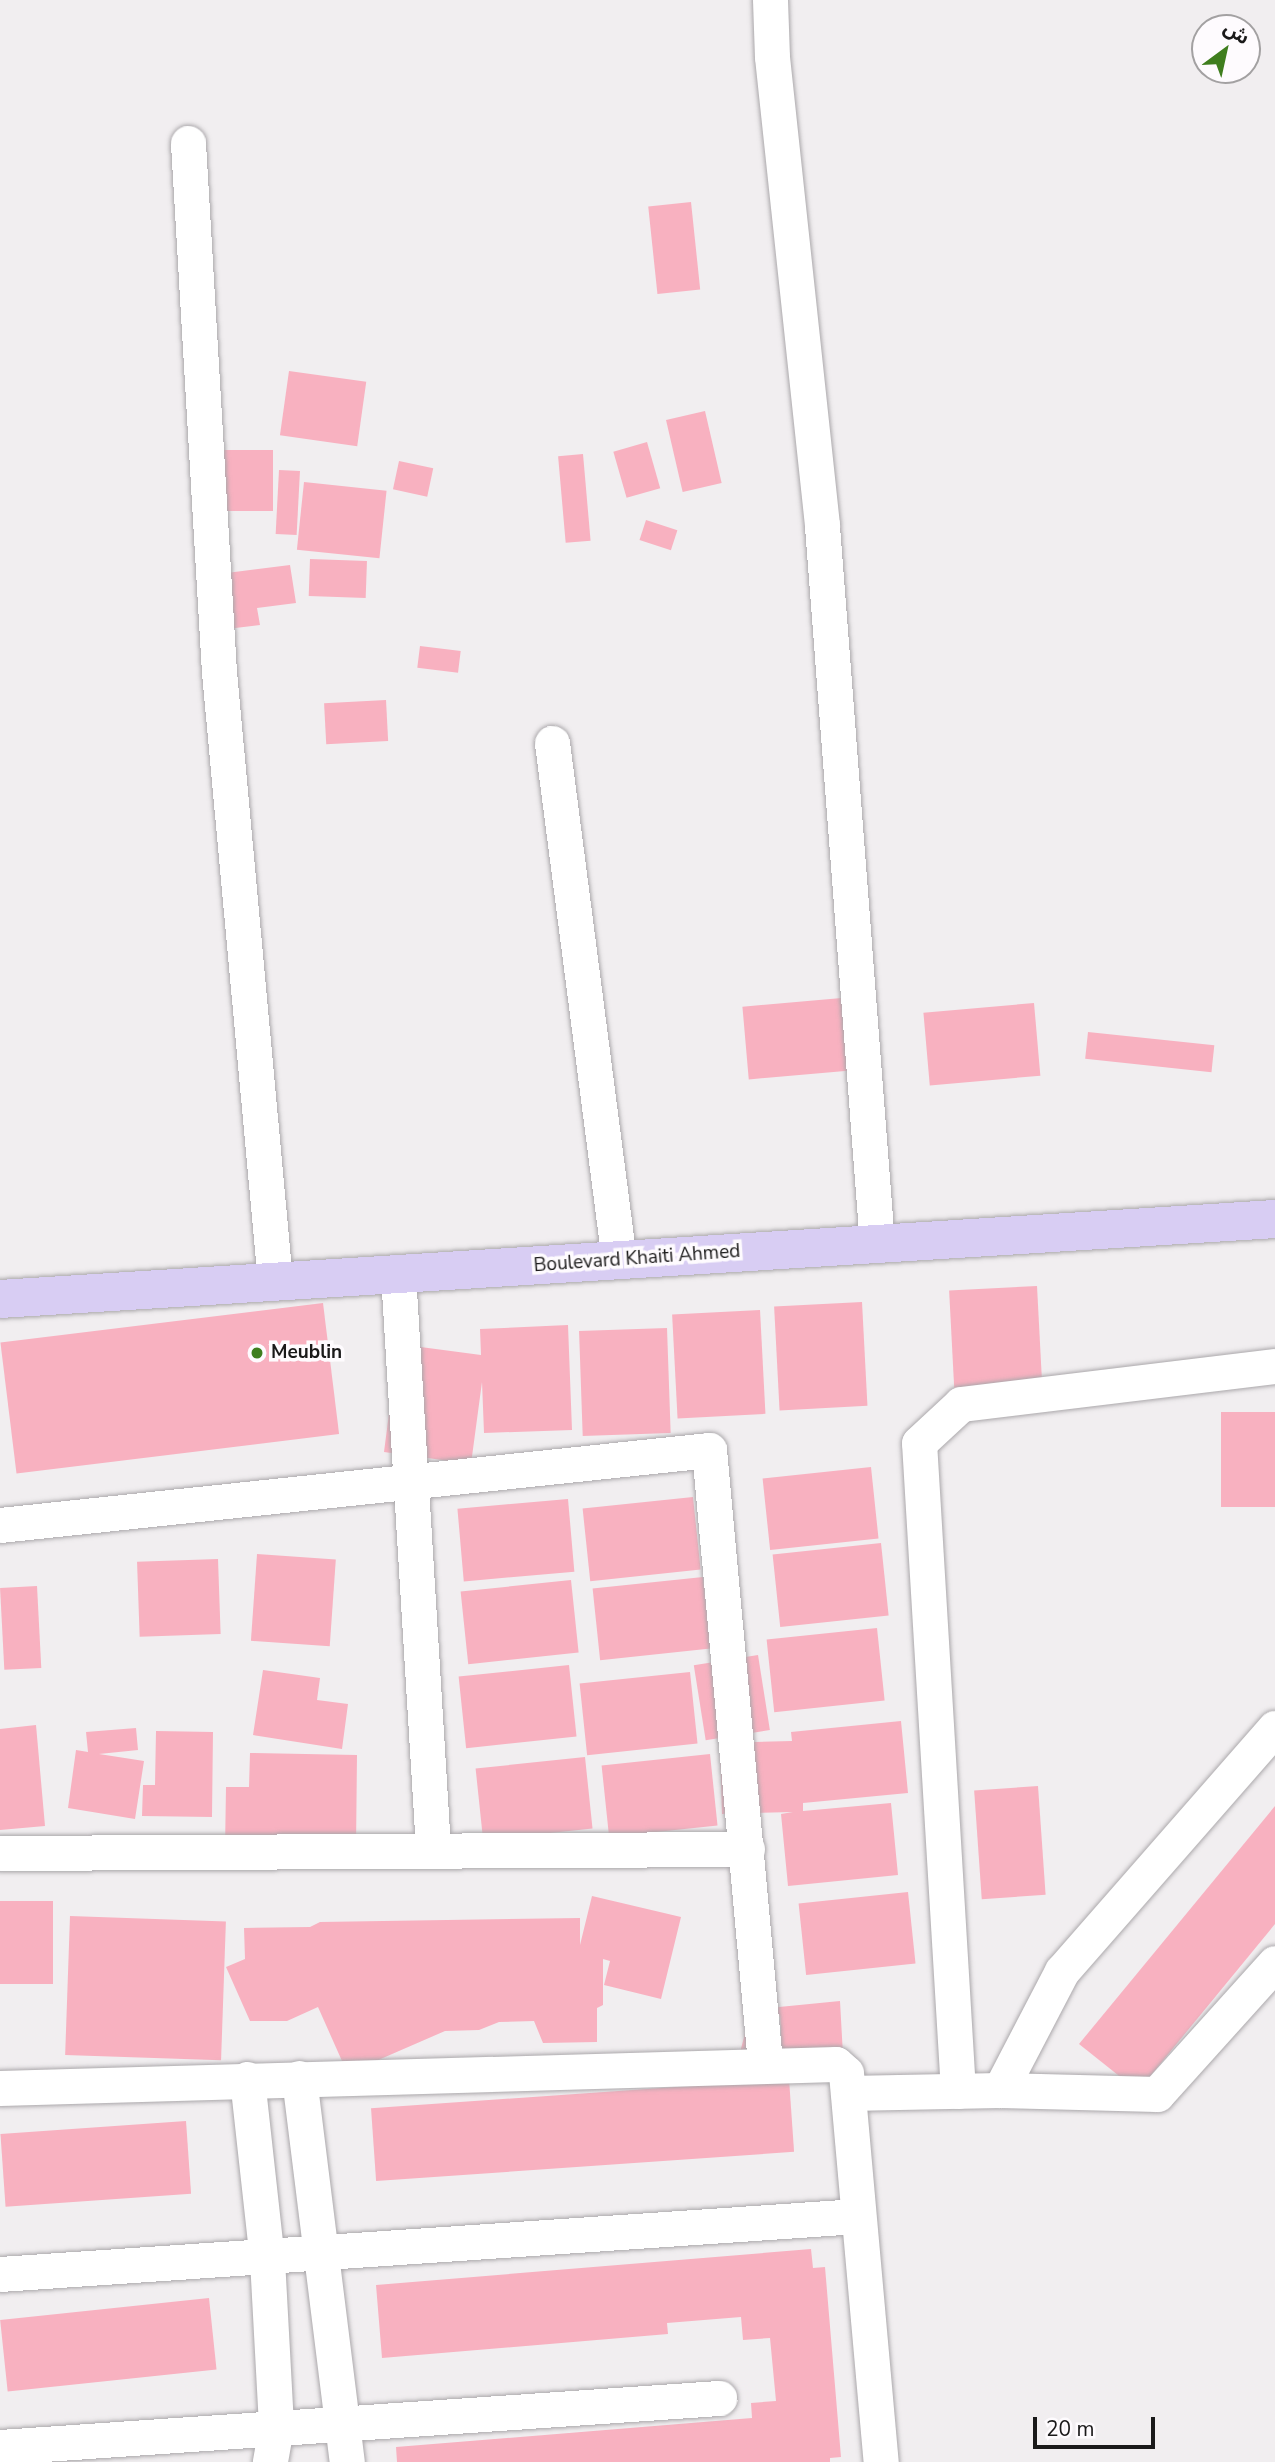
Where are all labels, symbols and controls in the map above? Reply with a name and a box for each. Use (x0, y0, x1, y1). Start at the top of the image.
north arrow (1191, 14, 1261, 84)
text: ش (1218, 15, 1254, 51)
street label: Boulevard Khaiti Ahmed (533, 1240, 741, 1278)
place label: Meublin (271, 1342, 342, 1364)
marker: Meublin (249, 1345, 265, 1361)
scale bar (1037, 2402, 1160, 2446)
text: 20 m (1046, 2415, 1095, 2443)

